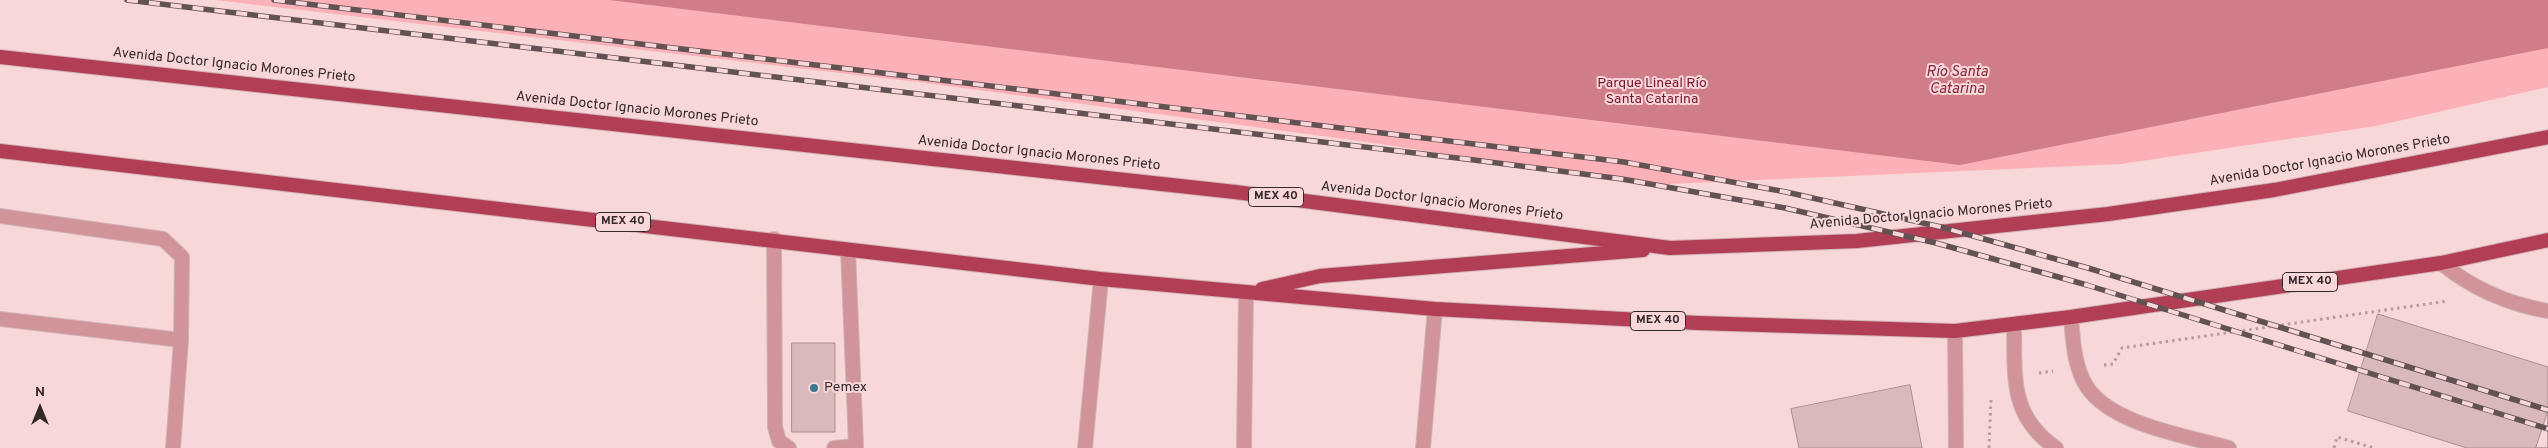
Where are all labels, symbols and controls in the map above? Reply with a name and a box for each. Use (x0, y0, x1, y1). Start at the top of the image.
street label: Avenida Doctor Ignacio Morones Prieto (112, 45, 356, 87)
water label: Río Santa Catarina (1926, 64, 1988, 99)
park label: Parque Lineal Río Santa Catarina (1597, 76, 1707, 108)
street label: Avenida Doctor Ignacio Morones Prieto (515, 89, 759, 131)
street label: Avenida Doctor Ignacio Morones Prieto (2208, 132, 2452, 190)
street label: Avenida Doctor Ignacio Morones Prieto (917, 133, 1161, 175)
street label: Avenida Doctor Ignacio Morones Prieto (1320, 179, 1564, 225)
road number: MEX 40 (1248, 188, 1304, 206)
street label: Avenida Doctor Ignacio Morones Prieto (1809, 196, 2053, 234)
road number: MEX 40 (596, 212, 650, 232)
road number: MEX 40 (2282, 272, 2338, 292)
road number: MEX 40 (1630, 312, 1686, 331)
place label: Pemex (824, 380, 867, 396)
marker: Pemex (808, 382, 820, 394)
north arrow (15, 383, 65, 433)
text: N (35, 384, 45, 401)

